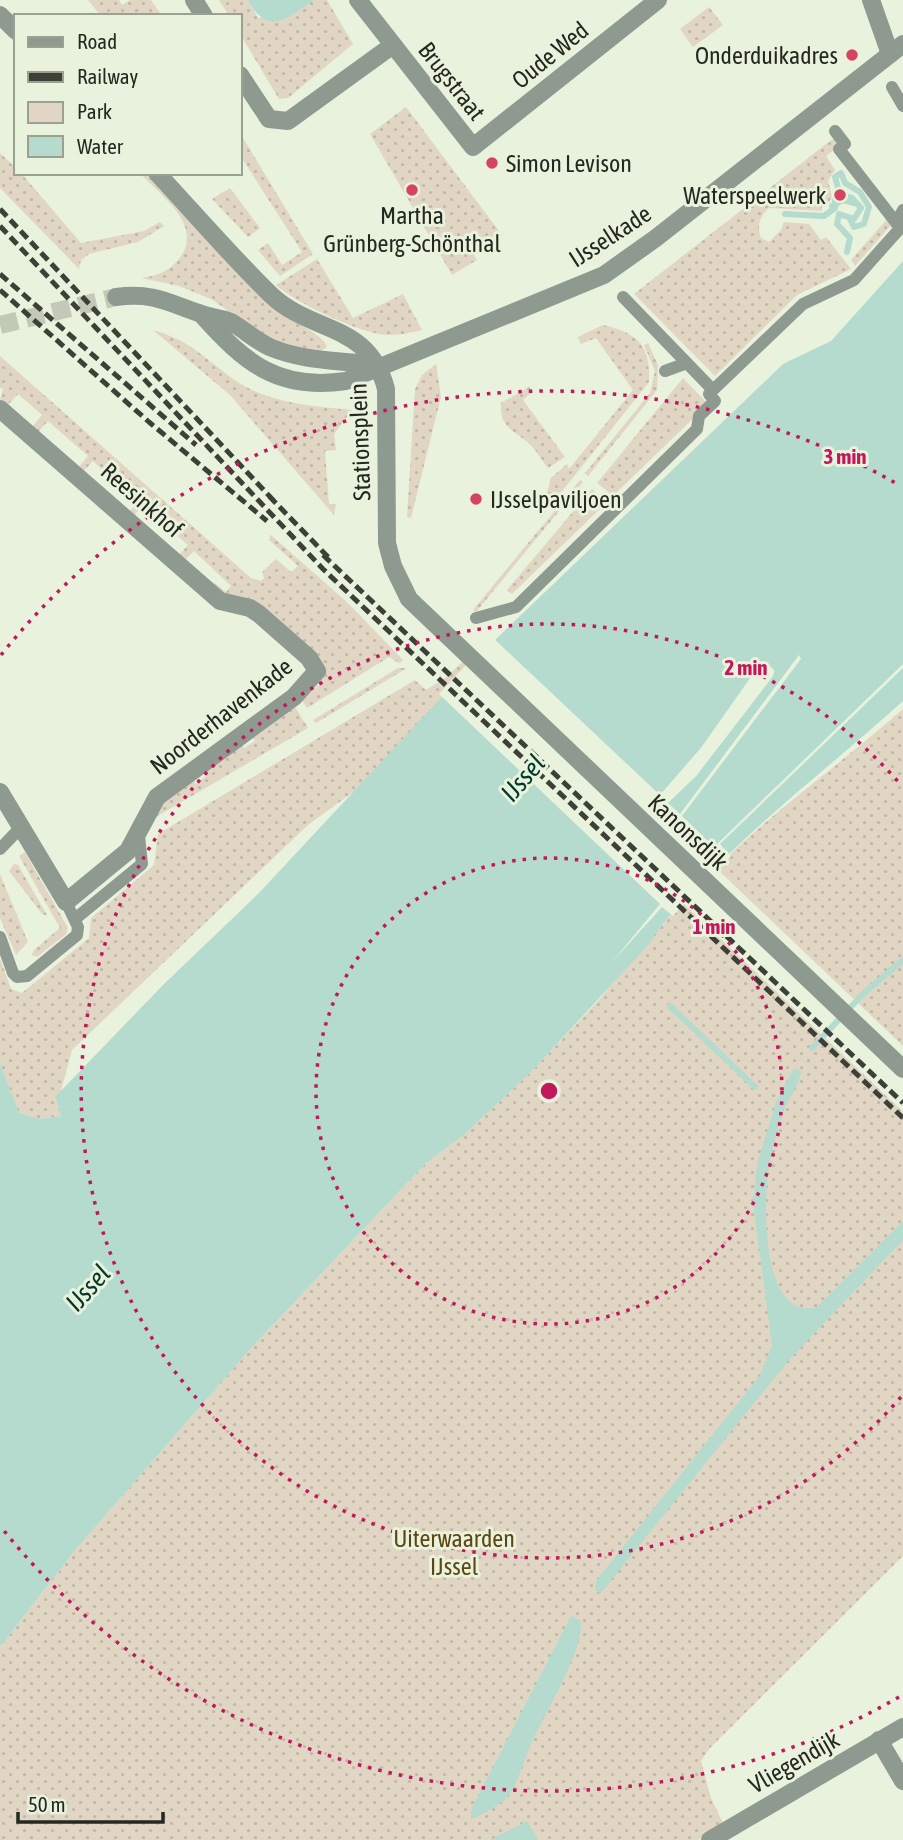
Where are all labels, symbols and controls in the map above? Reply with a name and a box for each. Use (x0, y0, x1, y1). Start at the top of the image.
legend (14, 14, 242, 175)
street label: Oude Wed (507, 16, 593, 94)
text: Road (77, 29, 117, 53)
street label: Brugstraat (413, 37, 491, 125)
place label: Onderduikadres (695, 42, 838, 69)
marker: Onderduikadres (844, 47, 860, 63)
text: Railway (77, 64, 139, 88)
text: Park (77, 99, 112, 123)
text: Water (77, 134, 124, 158)
place label: Simon Levison (506, 150, 632, 177)
marker: Simon Levison (484, 155, 500, 171)
marker: Martha Grünberg-Schönthal (404, 182, 420, 198)
place label: Waterspeelwerk (683, 182, 826, 209)
marker: Waterspeelwerk (832, 187, 848, 203)
street label: IJsselkade (564, 200, 656, 272)
place label: Martha Grünberg-Schönthal (323, 202, 501, 257)
street label: Stationsplein (344, 383, 376, 501)
text: 3 min (824, 444, 866, 468)
street label: Reesinkhof (96, 457, 189, 543)
place label: IJsselpaviljoen (490, 486, 622, 513)
marker: IJsselpaviljoen (468, 491, 484, 507)
street label: Noorderhavenkade (145, 652, 297, 780)
text: 2 min (725, 655, 767, 679)
water label: IJssel (495, 749, 551, 807)
street label: Kanonsdijk (643, 789, 734, 876)
text: 1 min (693, 914, 735, 938)
centre of rings (537, 1079, 561, 1103)
water label: IJssel (59, 1259, 117, 1317)
park label: Uiterwaarden IJssel (393, 1525, 515, 1580)
street label: Vliegendijk (744, 1725, 844, 1799)
scale bar (18, 1780, 163, 1824)
text: 50 m (28, 1792, 66, 1816)

